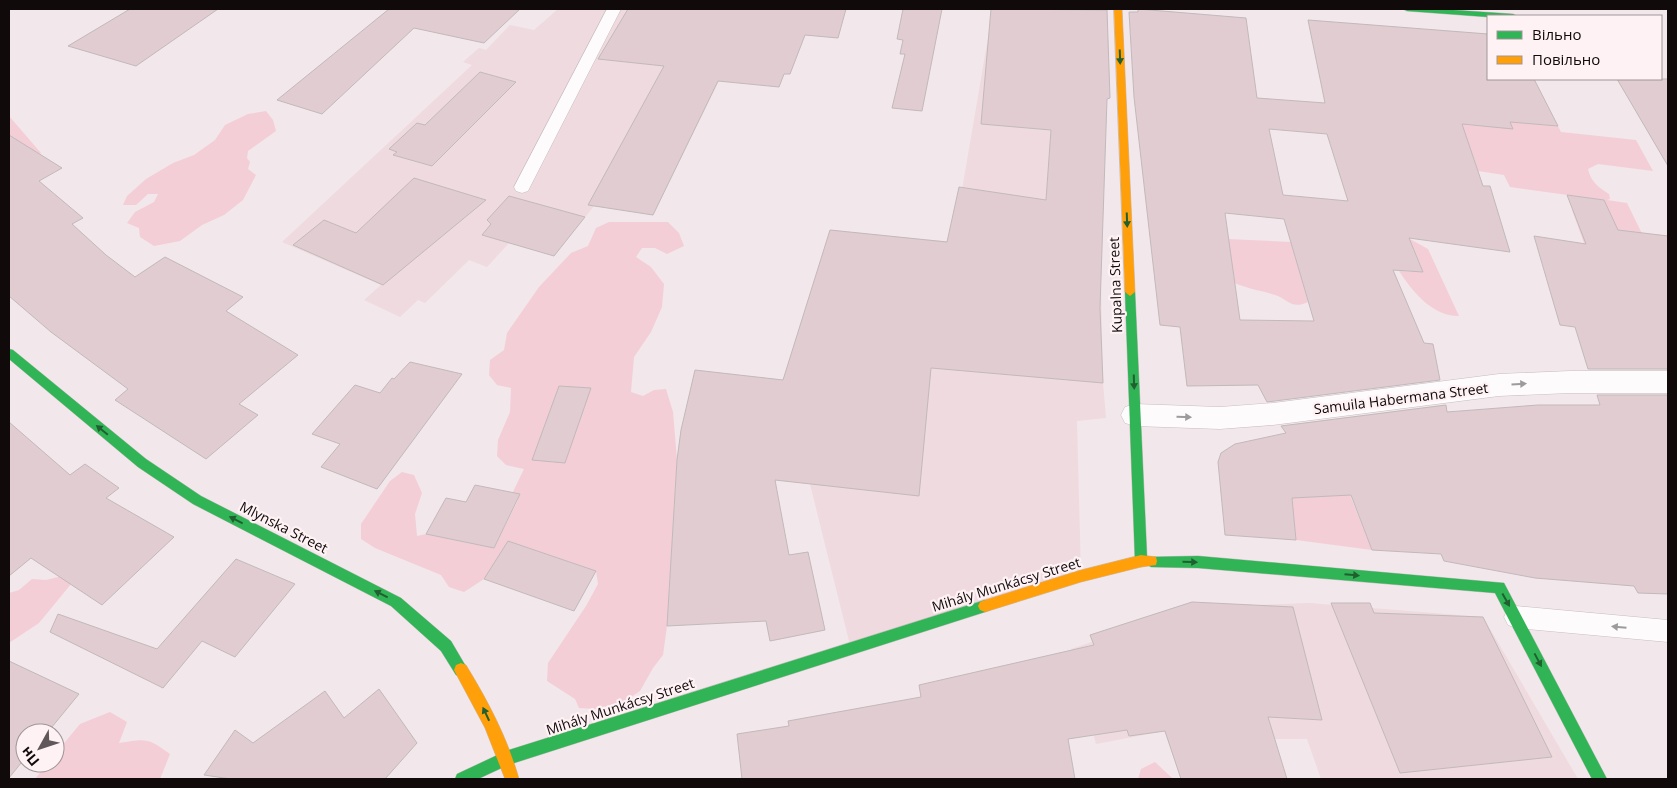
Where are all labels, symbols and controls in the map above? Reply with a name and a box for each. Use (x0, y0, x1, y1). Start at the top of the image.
legend (1487, 15, 1662, 80)
text: Вільно (1532, 24, 1581, 44)
text: Повільно (1532, 49, 1600, 69)
one-way arrow (1117, 50, 1125, 66)
one-way arrow (1123, 212, 1131, 228)
street label: Kupalna Street (1104, 237, 1126, 333)
one-way arrow (1130, 374, 1138, 390)
street label: Samuila Habermana Street (1313, 378, 1489, 418)
one-way arrow (1511, 380, 1527, 388)
one-way arrow (1176, 413, 1192, 421)
one-way arrow (96, 424, 109, 435)
street label: Mlynska Street (237, 497, 331, 557)
one-way arrow (229, 516, 244, 524)
street label: Mihály Munkácsy Street (929, 552, 1083, 616)
one-way arrow (1182, 558, 1198, 566)
one-way arrow (1344, 571, 1360, 579)
one-way arrow (374, 590, 388, 598)
one-way arrow (1502, 593, 1511, 607)
one-way arrow (1611, 623, 1627, 631)
one-way arrow (1534, 653, 1542, 668)
street label: Mihály Munkácsy Street (543, 673, 697, 739)
one-way arrow (481, 707, 489, 721)
north arrow (15, 723, 65, 773)
text: Пн (16, 743, 43, 770)

